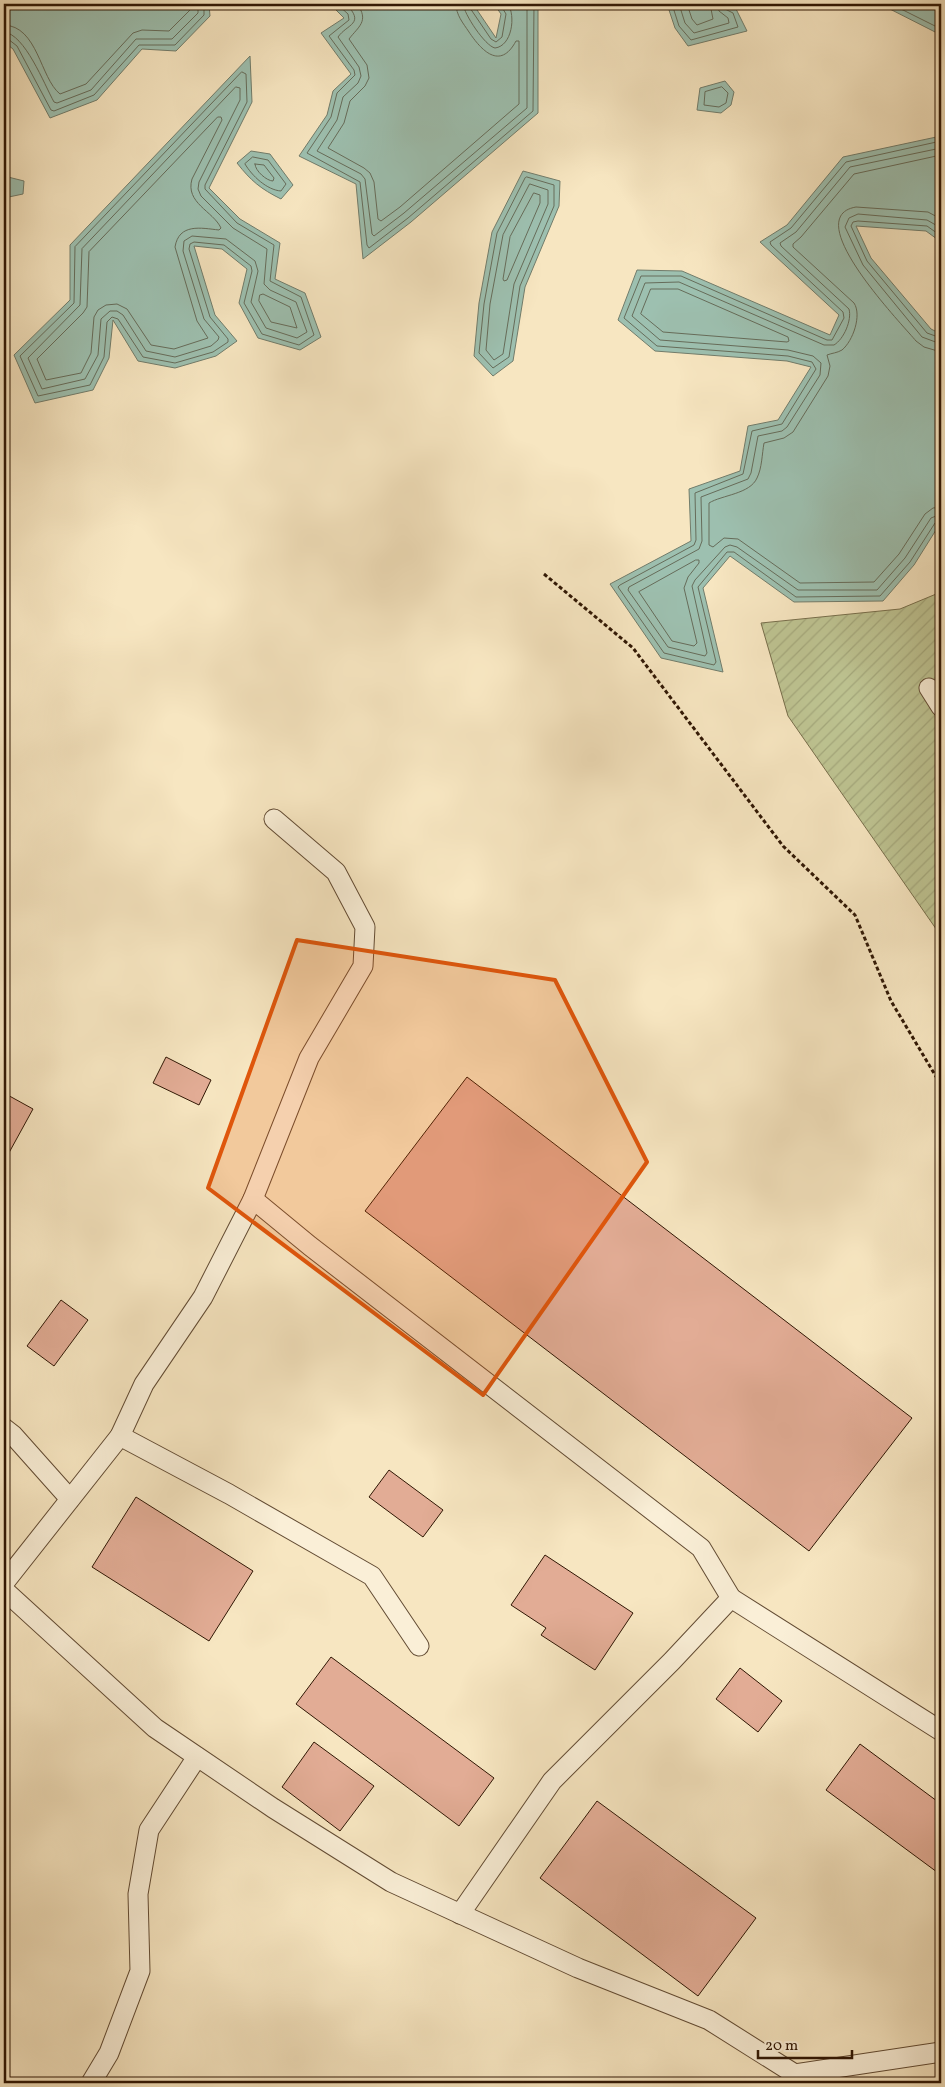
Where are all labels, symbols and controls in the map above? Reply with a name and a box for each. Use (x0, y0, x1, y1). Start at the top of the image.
scale bar (758, 2027, 851, 2059)
text: 20 m (765, 2036, 798, 2057)

